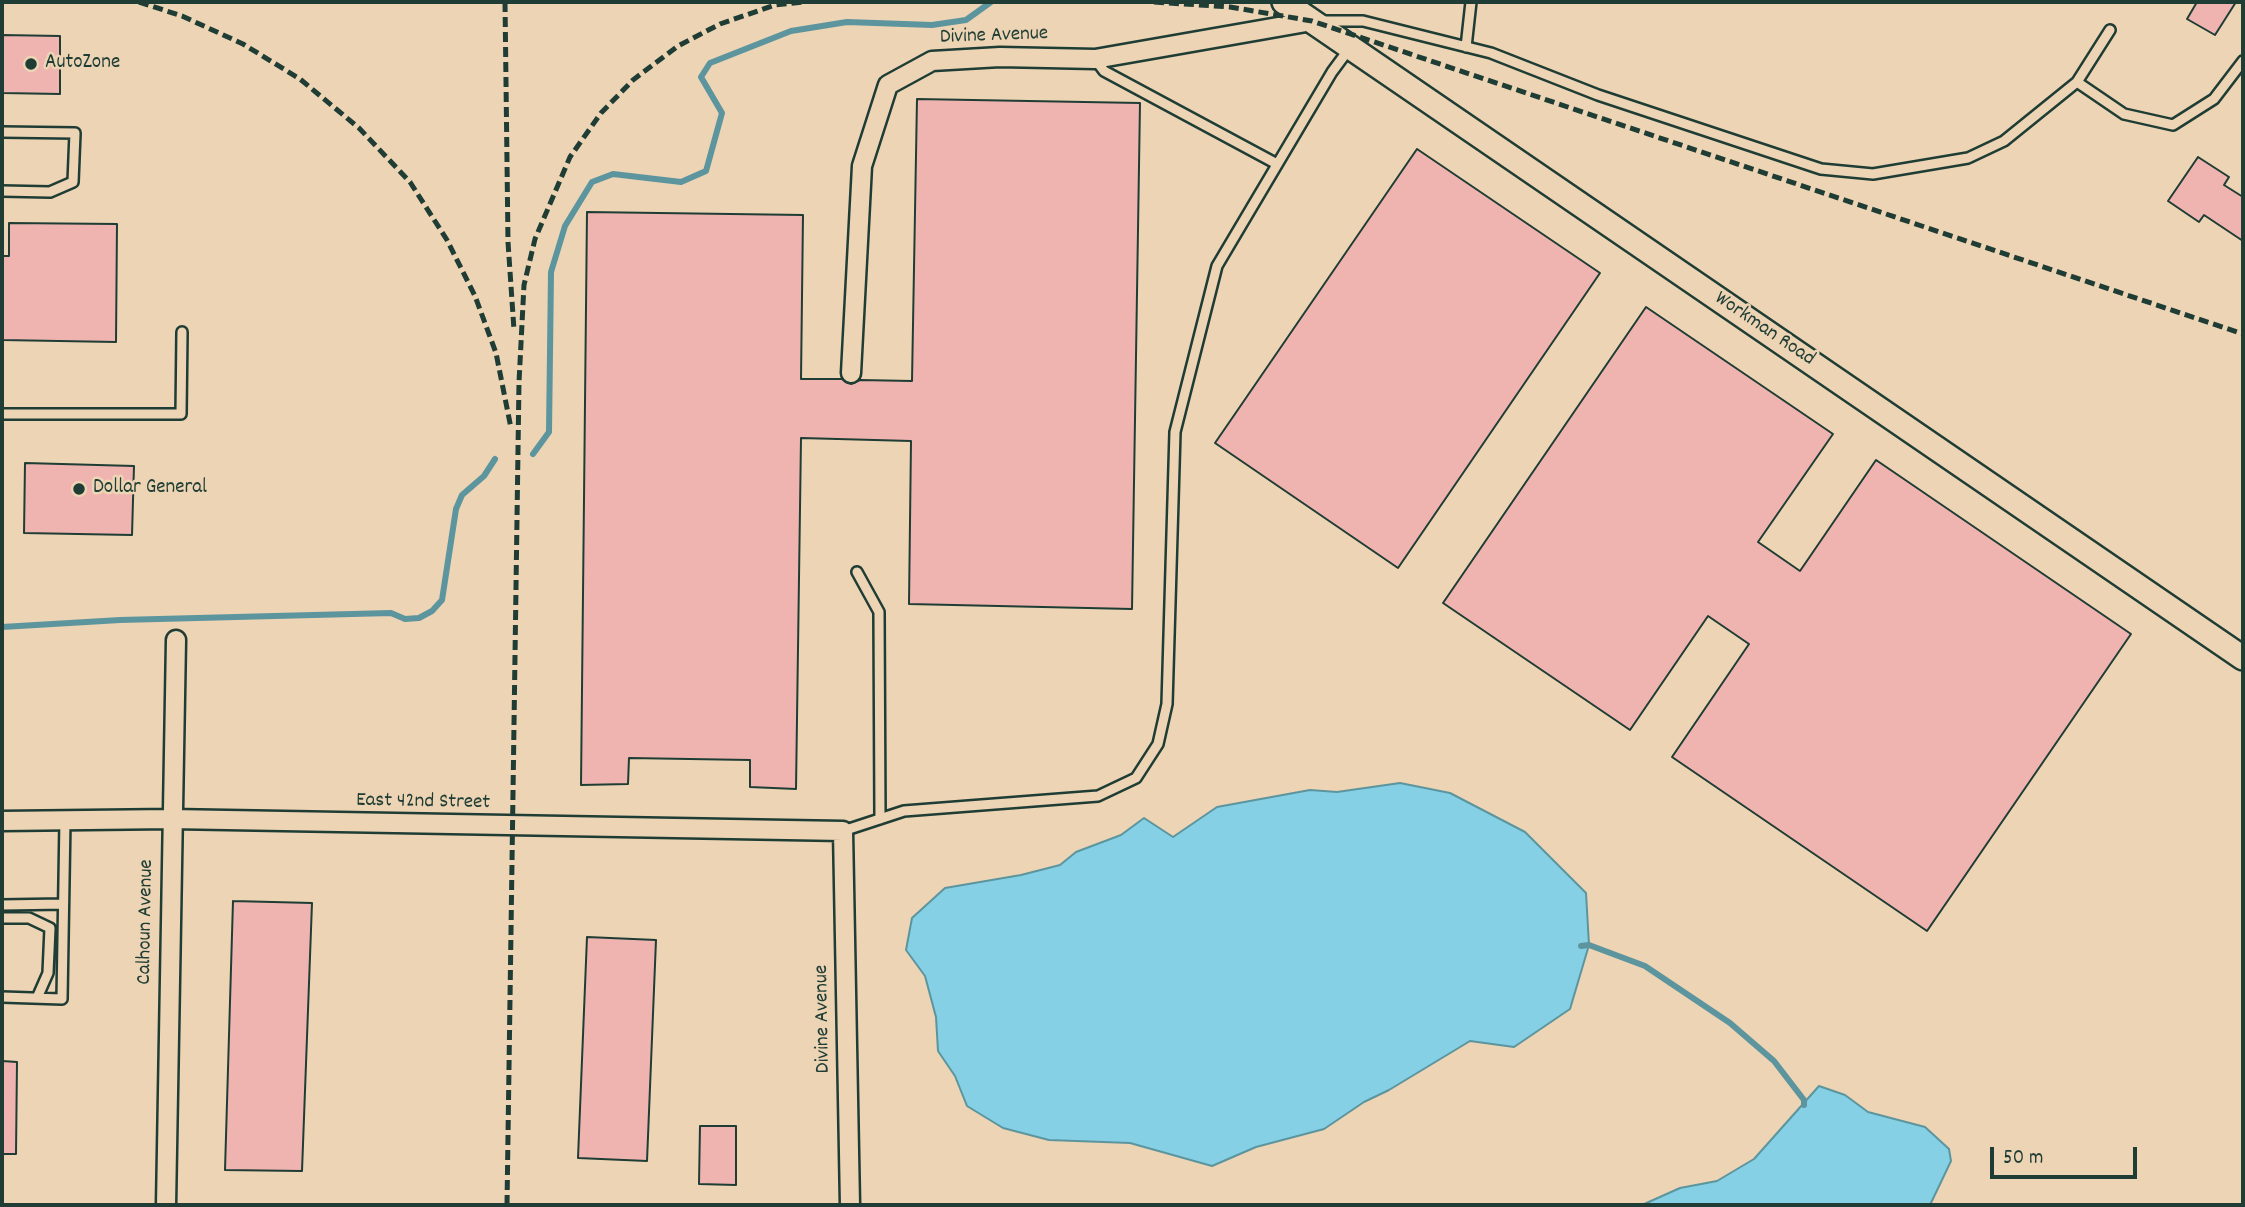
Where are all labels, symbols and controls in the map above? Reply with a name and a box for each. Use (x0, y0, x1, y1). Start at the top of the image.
street label: Divine Avenue (939, 23, 1049, 51)
place label: AutoZone (45, 51, 120, 77)
marker: AutoZone (23, 56, 39, 72)
street label: Workman Road (1709, 287, 1819, 373)
place label: Dollar General (93, 476, 207, 502)
marker: Dollar General (71, 481, 87, 497)
street label: East 42nd Street (356, 789, 490, 817)
street label: Calhoun Avenue (133, 859, 161, 985)
street label: Divine Avenue (810, 965, 838, 1073)
scale bar (1993, 1134, 2140, 1178)
text: 50 m (2003, 1144, 2043, 1174)

